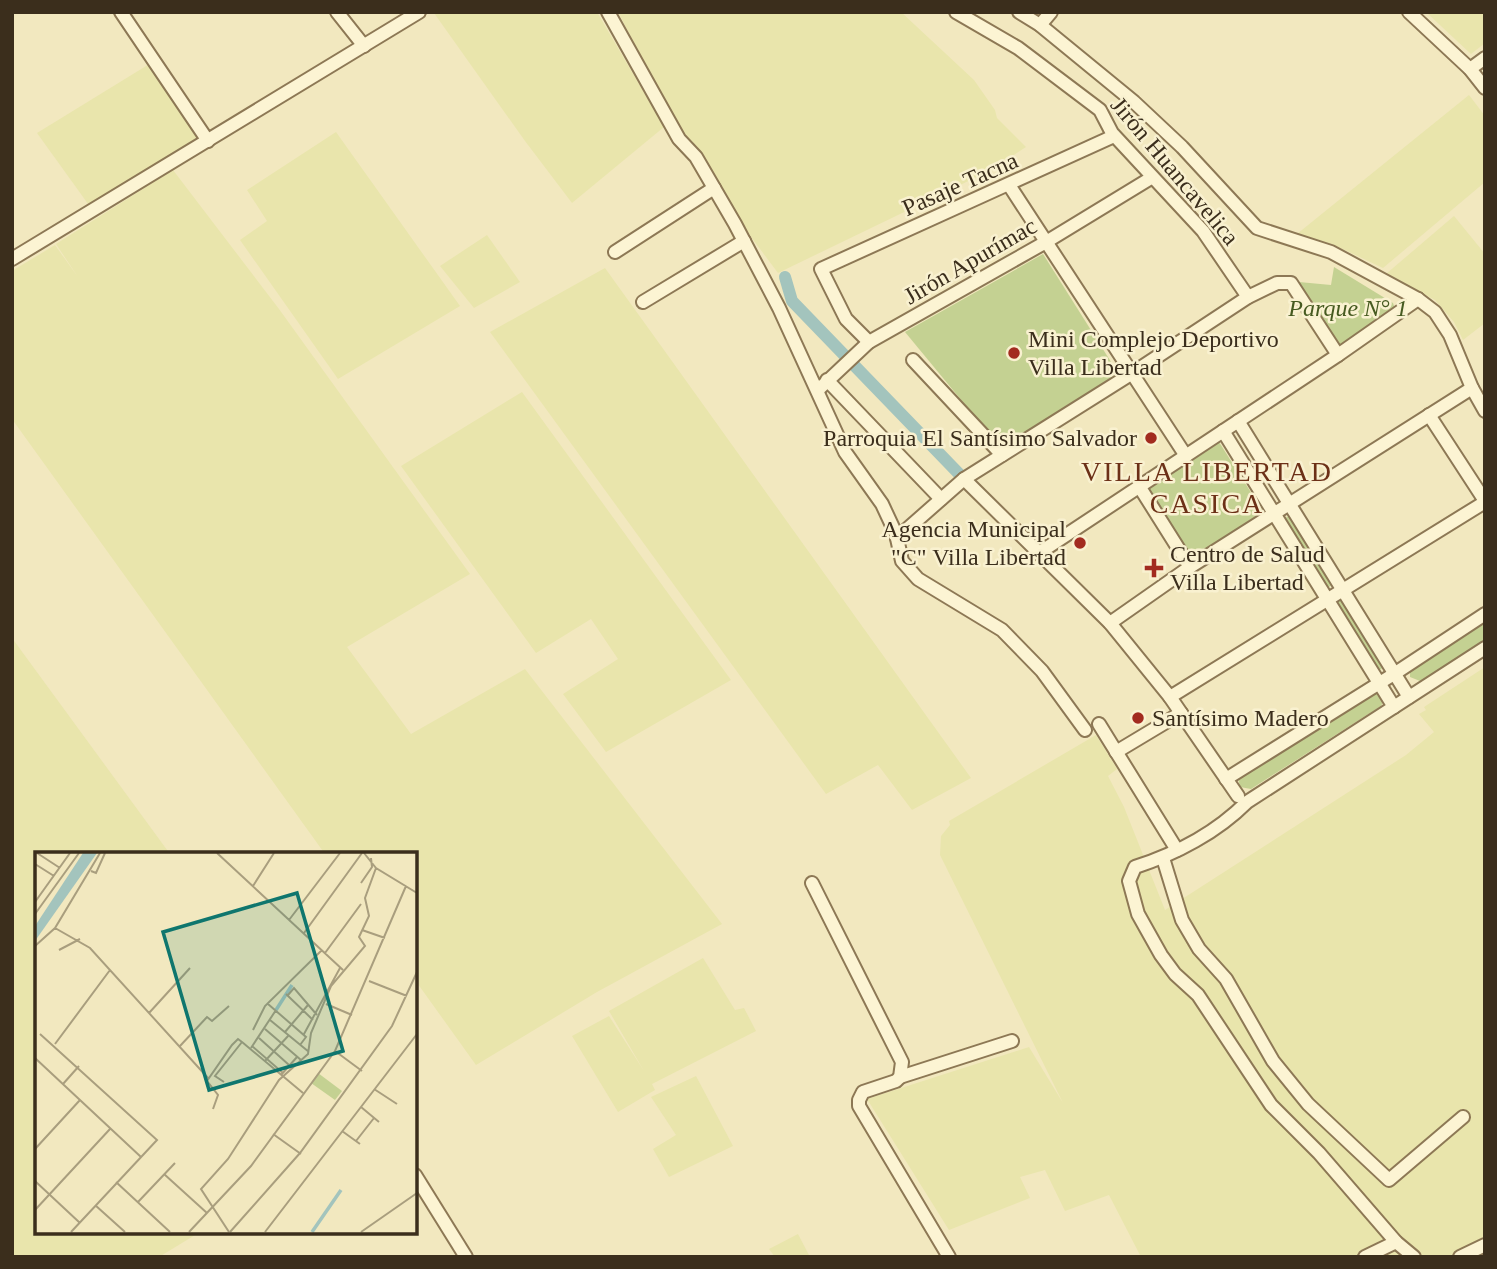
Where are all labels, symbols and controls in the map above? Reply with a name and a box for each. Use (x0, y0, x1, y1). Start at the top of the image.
street label: Jirón Huancavelica (1106, 92, 1245, 250)
street label: Pasaje Tacna (898, 147, 1022, 221)
street label: Jirón Apurímac (899, 213, 1041, 309)
park label: Parque N° 1 (1287, 295, 1408, 321)
place label: Mini Complejo Deportivo Villa Libertad (1028, 326, 1279, 380)
marker: Mini Complejo Deportivo Villa Libertad (1006, 345, 1022, 361)
place label: Parroquia El Santísimo Salvador (823, 425, 1137, 451)
marker: Parroquia El Santísimo Salvador (1143, 430, 1159, 446)
district label: VILLA LIBERTAD CASICA (1081, 456, 1333, 519)
place label: Agencia Municipal "C" Villa Libertad (881, 516, 1066, 570)
marker: Agencia Municipal "C" Villa Libertad (1072, 535, 1088, 551)
place label: Centro de Salud Villa Libertad (1170, 541, 1325, 595)
marker: Centro de Salud Villa Libertad (1144, 558, 1164, 578)
place label: Santísimo Madero (1152, 705, 1329, 731)
marker: Santísimo Madero (1130, 710, 1146, 726)
inset map (35, 852, 416, 1234)

